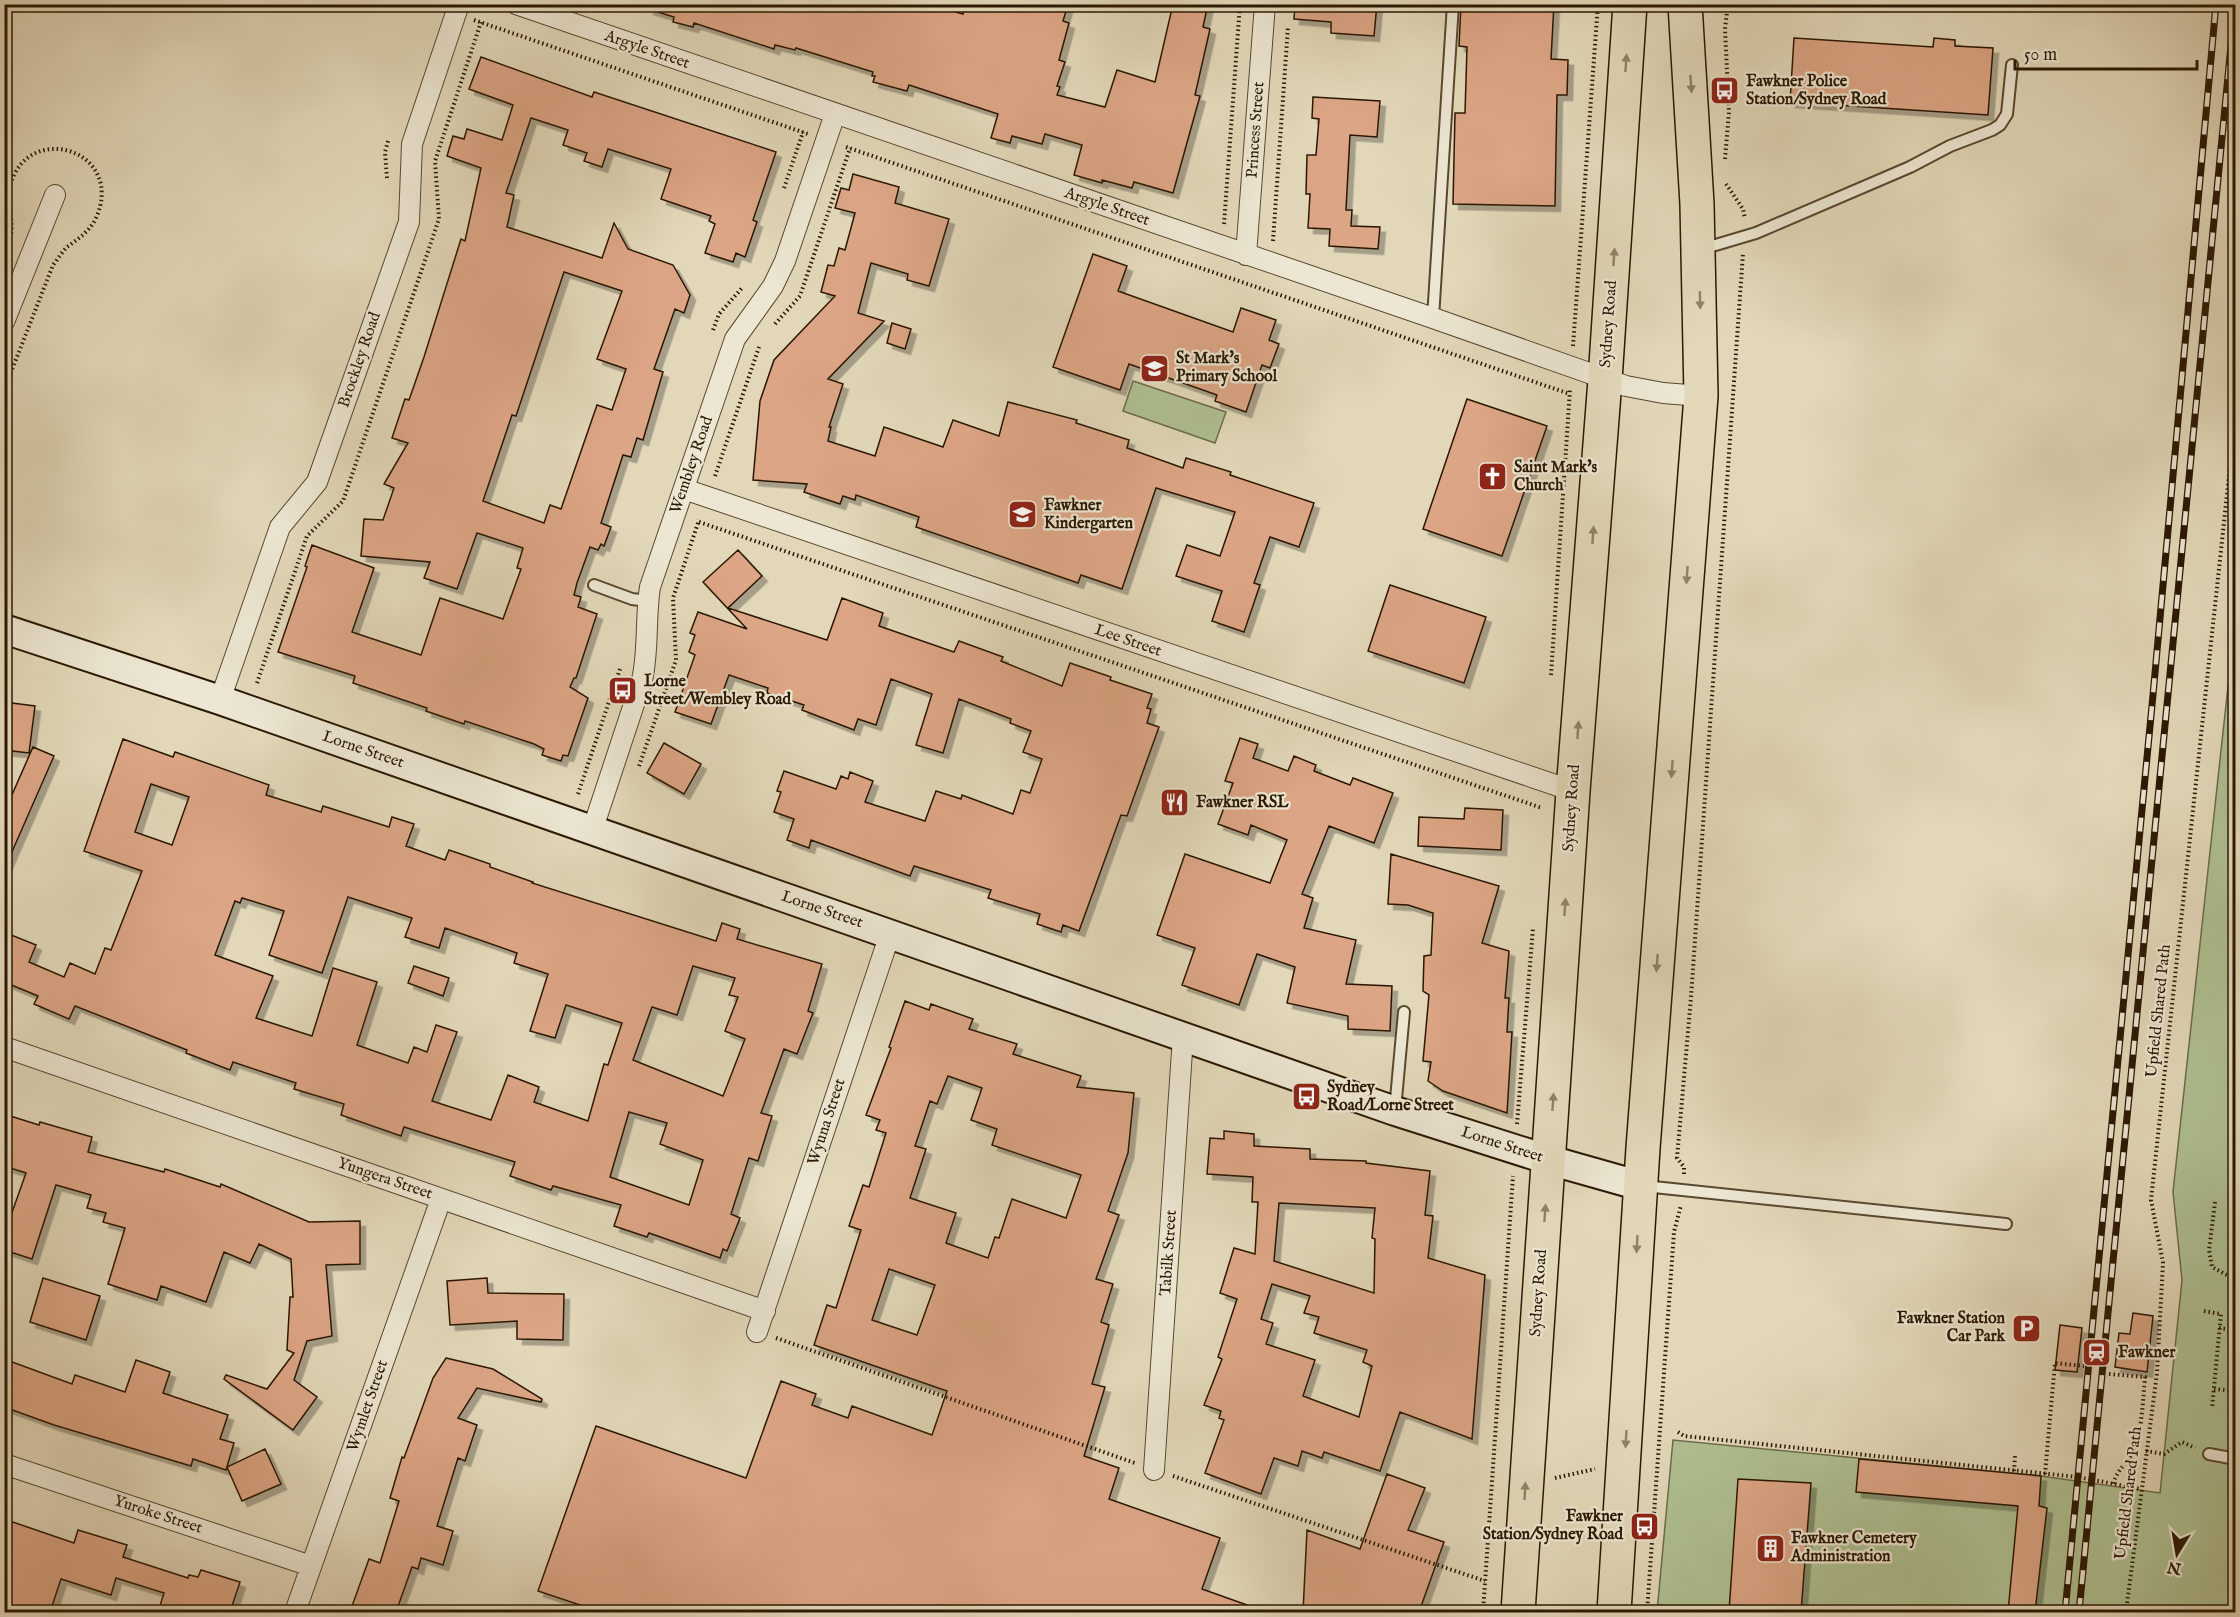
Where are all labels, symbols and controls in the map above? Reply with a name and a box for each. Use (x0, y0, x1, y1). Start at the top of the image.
street label: Argyle Street (601, 26, 693, 74)
scale bar (2015, 33, 2196, 71)
text: 50 m (2024, 44, 2057, 67)
one-way arrow (1622, 53, 1631, 72)
place label: Fawkner Police Station/Sydney Road (1746, 72, 1887, 110)
one-way arrow (1686, 74, 1695, 93)
bus stop icon: Fawkner Police Station/Sydney Road (1709, 75, 1741, 107)
street label: Princess Street (1243, 81, 1269, 179)
street label: Argyle Street (1061, 183, 1153, 231)
one-way arrow (1609, 248, 1618, 267)
street label: Sydney Road (1596, 279, 1622, 368)
one-way arrow (1695, 290, 1705, 309)
street label: Brockley Road (334, 309, 386, 410)
place label: St Mark's Primary School (1176, 349, 1278, 387)
school or university icon: St Mark's Primary School (1139, 352, 1171, 384)
street label: Wembley Road (666, 413, 718, 516)
place label: Saint Mark's Church (1514, 458, 1597, 496)
church icon: Saint Mark's Church (1477, 461, 1509, 493)
place label: Fawkner Kindergarten (1044, 496, 1133, 534)
school or university icon: Fawkner Kindergarten (1007, 499, 1039, 531)
one-way arrow (1588, 526, 1598, 545)
one-way arrow (1682, 565, 1692, 584)
street label: Lee Street (1092, 620, 1165, 662)
place label: Lorne Street/Wembley Road (644, 672, 791, 710)
bus stop icon: Lorne Street/Wembley Road (607, 675, 639, 707)
one-way arrow (1573, 720, 1583, 739)
street label: Lorne Street (320, 727, 407, 773)
one-way arrow (1667, 760, 1677, 779)
street label: Sydney Road (1559, 763, 1585, 852)
restaurant icon: Fawkner RSL (1159, 787, 1191, 819)
place label: Fawkner RSL (1196, 793, 1289, 813)
street label: Lorne Street (779, 887, 866, 933)
one-way arrow (1561, 897, 1570, 916)
street label: Upfield Shared Path (2142, 943, 2176, 1079)
one-way arrow (1652, 954, 1662, 973)
street label: Wyuna Street (804, 1076, 851, 1168)
place label: Sydney Road/Lorne Street (1327, 1078, 1454, 1116)
bus stop icon: Sydney Road/Lorne Street (1290, 1081, 1322, 1113)
one-way arrow (1548, 1092, 1558, 1111)
street label: Lorne Street (1458, 1122, 1546, 1168)
street label: Yungera Street (335, 1153, 436, 1205)
one-way arrow (1540, 1203, 1550, 1222)
street label: Tabilk Street (1156, 1209, 1182, 1297)
one-way arrow (1633, 1234, 1642, 1253)
street label: Sydney Road (1526, 1248, 1552, 1337)
place label: Fawkner Station Car Park (1897, 1309, 2005, 1347)
parking icon: Fawkner Station Car Park (2010, 1312, 2042, 1344)
station icon: Fawkner (2081, 1337, 2113, 1369)
place label: Fawkner (2118, 1343, 2175, 1363)
street label: Wymlet Street (343, 1357, 393, 1454)
street label: Upfield Shared Path (2111, 1425, 2147, 1561)
one-way arrow (1621, 1429, 1630, 1448)
one-way arrow (1521, 1482, 1530, 1501)
street label: Yuroke Street (111, 1491, 205, 1539)
place label: Fawkner Station/Sydney Road (1483, 1507, 1623, 1545)
bus stop icon: Fawkner Station/Sydney Road (1628, 1510, 1660, 1542)
north arrow (2147, 1524, 2207, 1584)
place label: Fawkner Cemetery Administration (1790, 1529, 1918, 1567)
building icon: Fawkner Cemetery Administration (1754, 1532, 1786, 1564)
text: N (2166, 1556, 2184, 1578)

